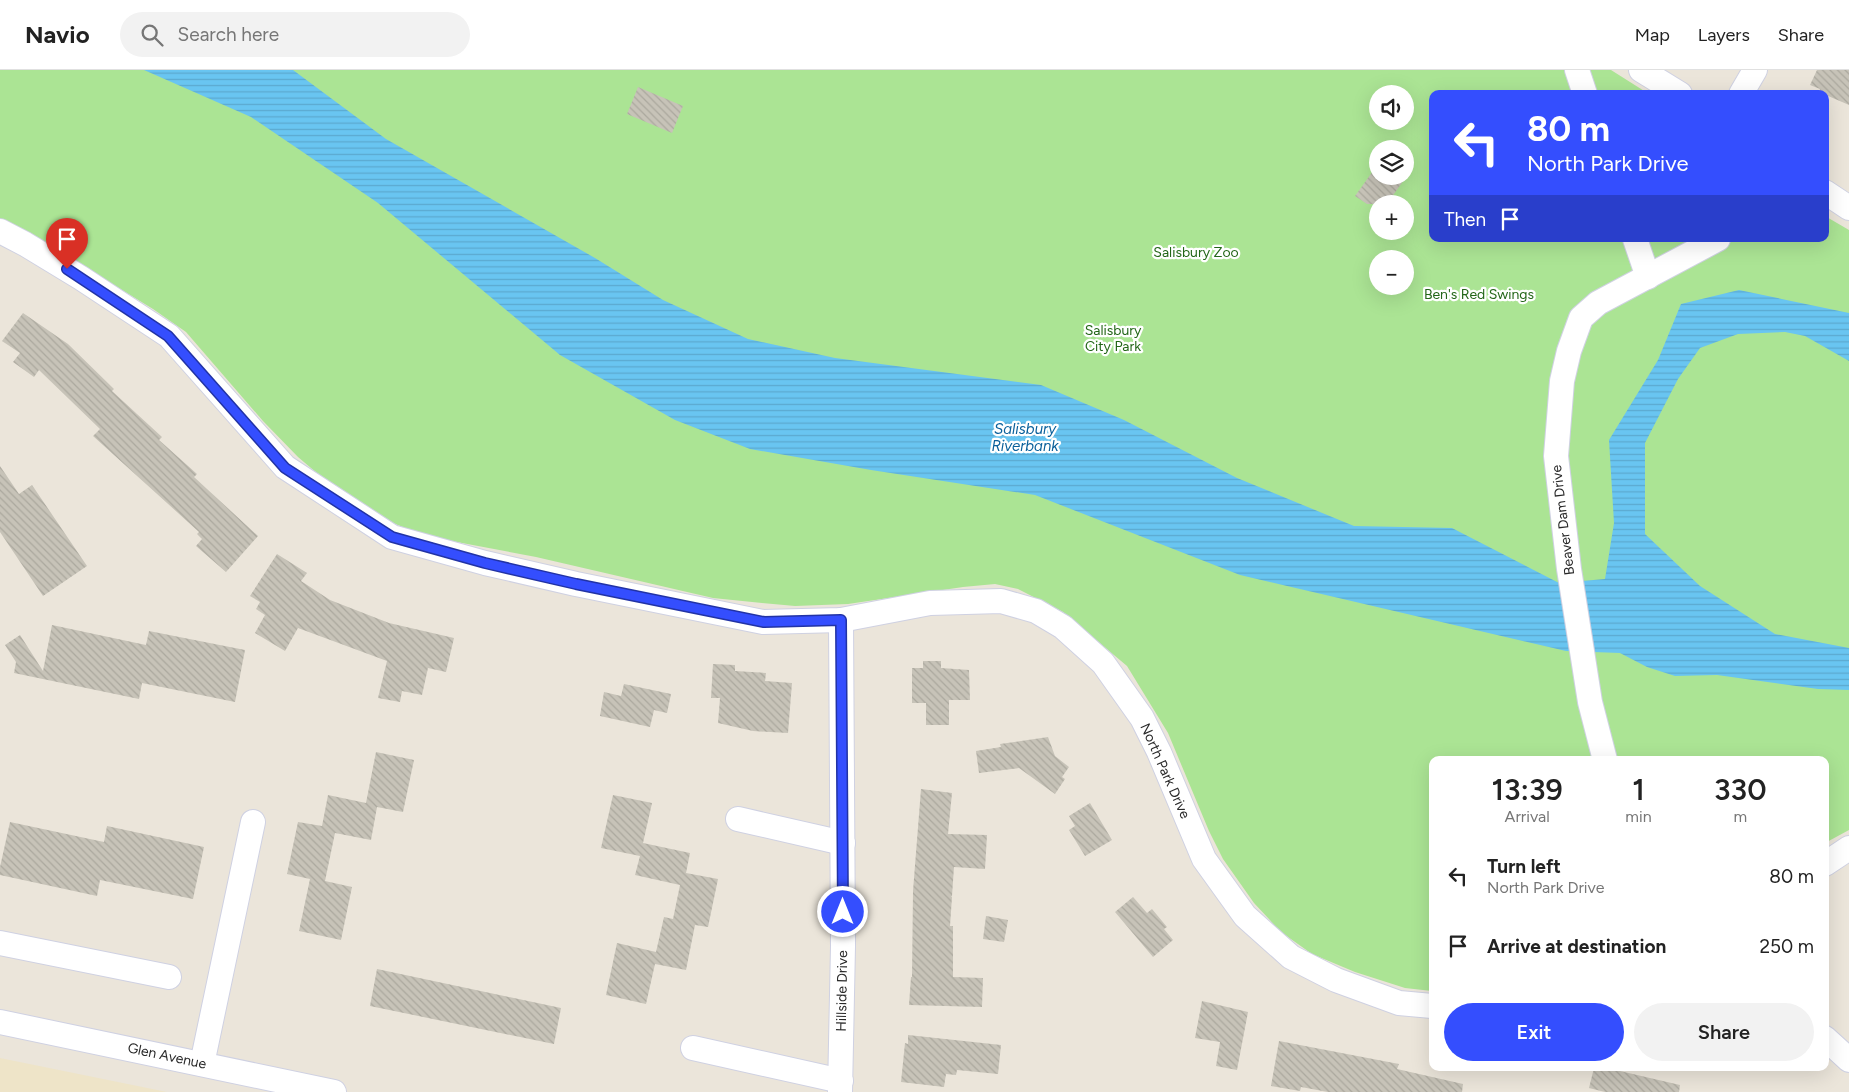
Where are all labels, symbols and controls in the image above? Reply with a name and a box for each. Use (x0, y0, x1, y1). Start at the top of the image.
search box (120, 12, 470, 57)
text: Navio (25, 20, 90, 49)
icon: search (138, 21, 166, 49)
text: Search here (178, 23, 279, 46)
text: Map (1635, 24, 1670, 46)
text: Layers (1698, 24, 1750, 46)
text: Share (1778, 24, 1824, 46)
map controls (1369, 85, 1414, 295)
button: sound (1369, 85, 1414, 130)
text: 80 m (1527, 108, 1610, 150)
icon: left (1444, 110, 1509, 175)
button: layers (1369, 140, 1414, 185)
text: North Park Drive (1527, 150, 1688, 177)
button: + (1369, 195, 1414, 240)
icon: arrive (1496, 205, 1524, 233)
text: Then (1444, 208, 1486, 231)
pin (46, 218, 88, 269)
icon: arrive (53, 225, 81, 253)
park label: Salisbury Zoo (1153, 244, 1239, 261)
button: − (1369, 250, 1414, 295)
park label: Ben's Red Swings (1424, 286, 1534, 303)
park label: Salisbury City Park (1085, 322, 1142, 355)
water label: Salisbury Riverbank (991, 420, 1059, 455)
street label: Beaver Dam Drive (1548, 464, 1578, 576)
street label: North Park Drive (1136, 721, 1194, 822)
text: 13:39 (1492, 771, 1563, 808)
text: 1 (1632, 771, 1645, 808)
text: 330 (1714, 771, 1767, 808)
text: Arrival (1505, 807, 1550, 826)
text: min (1625, 807, 1652, 826)
text: m (1733, 807, 1747, 826)
text: Turn left (1487, 855, 1561, 878)
icon: left (1444, 862, 1472, 890)
text: 80 m (1769, 865, 1814, 888)
text: North Park Drive (1487, 878, 1604, 897)
position arrow (816, 885, 868, 937)
icon: arrive (1444, 932, 1472, 960)
text: Arrive at destination (1487, 935, 1666, 958)
text: 250 m (1759, 935, 1814, 958)
street label: Hillside Drive (833, 950, 851, 1032)
button: Exit (1444, 1003, 1624, 1061)
button: Share (1634, 1003, 1814, 1061)
street label: Glen Avenue (126, 1039, 208, 1073)

